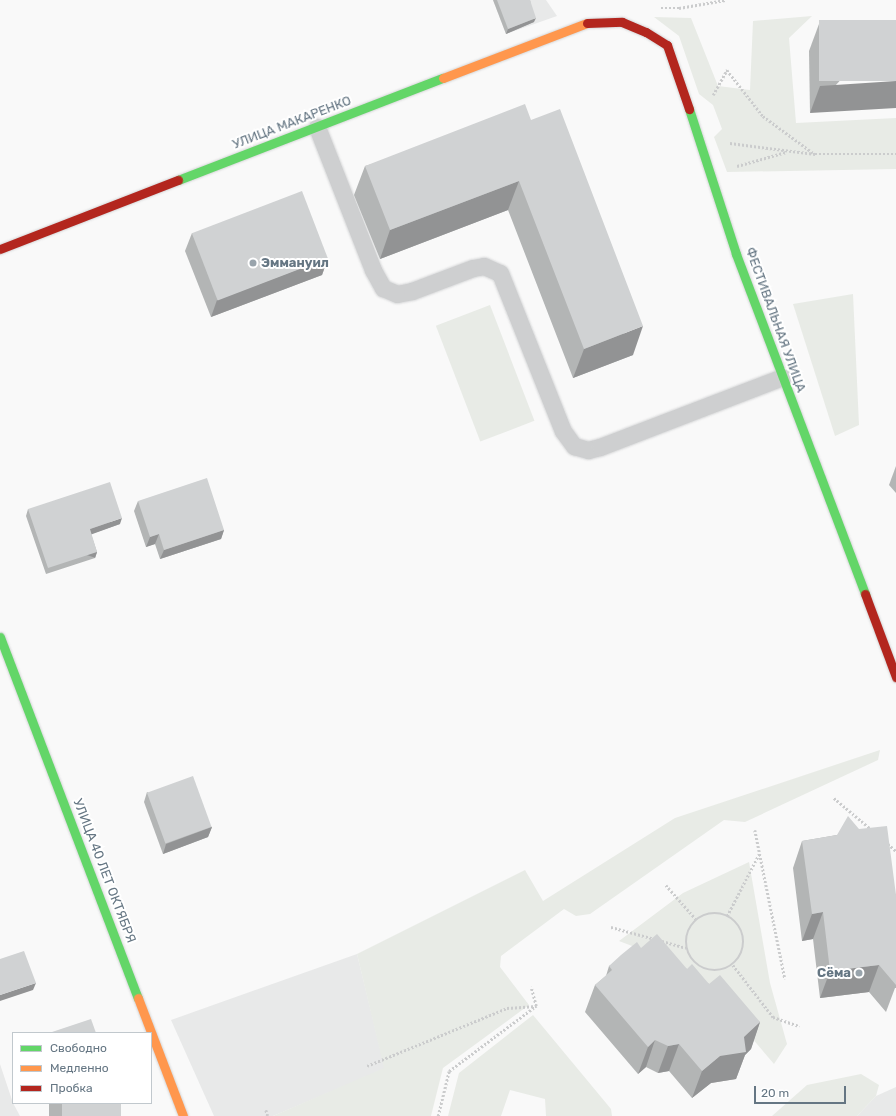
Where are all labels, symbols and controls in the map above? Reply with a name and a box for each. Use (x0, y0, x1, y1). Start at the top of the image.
street label: УЛИЦА МАКАРЕНКО (231, 93, 353, 153)
street label: ФЕСТИВАЛЬНАЯ УЛИЦА (741, 245, 809, 395)
place label: Эммануил (261, 255, 329, 271)
marker: Эммануил (248, 258, 258, 268)
street label: УЛИЦА 40 ЛЕТ ОКТЯБРЯ (69, 797, 139, 945)
place label: Сёма (817, 965, 851, 981)
marker: Сёма (854, 968, 864, 978)
legend (12, 1032, 152, 1104)
text: Свободно (50, 1041, 107, 1055)
text: Медленно (50, 1061, 109, 1075)
scale bar (756, 1078, 848, 1104)
text: Пробка (50, 1081, 93, 1095)
text: 20 m (761, 1086, 789, 1100)

